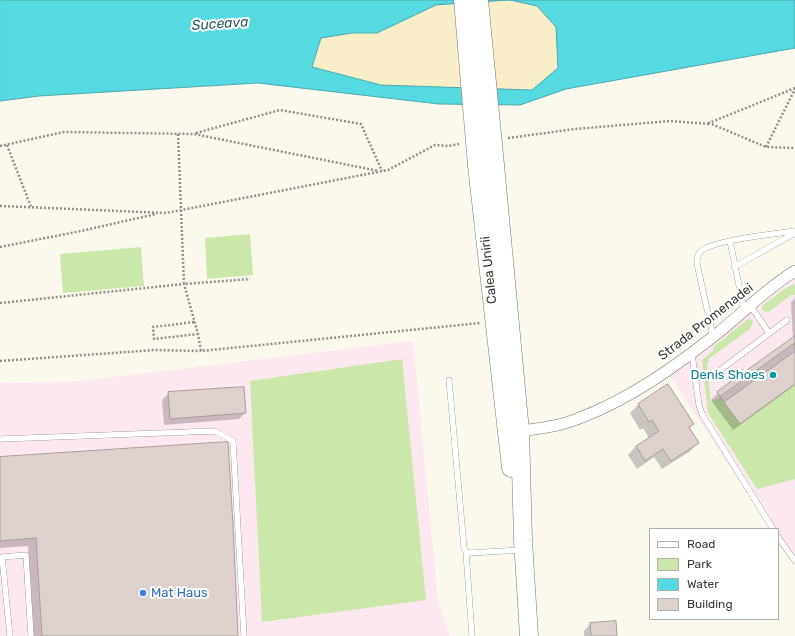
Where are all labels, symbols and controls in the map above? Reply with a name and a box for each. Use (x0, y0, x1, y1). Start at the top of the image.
water label: Suceava (191, 14, 249, 34)
street label: Calea Unirii (478, 235, 500, 305)
street label: Strada Promenadei (656, 280, 756, 364)
place label: Denis Shoes (691, 367, 765, 383)
marker: Denis Shoes (768, 370, 778, 380)
legend (649, 528, 779, 620)
text: Road (687, 537, 715, 551)
text: Park (687, 557, 712, 571)
text: Water (687, 577, 719, 591)
place label: Mat Haus (151, 585, 208, 601)
marker: Mat Haus (138, 588, 148, 598)
text: Building (687, 597, 733, 611)

